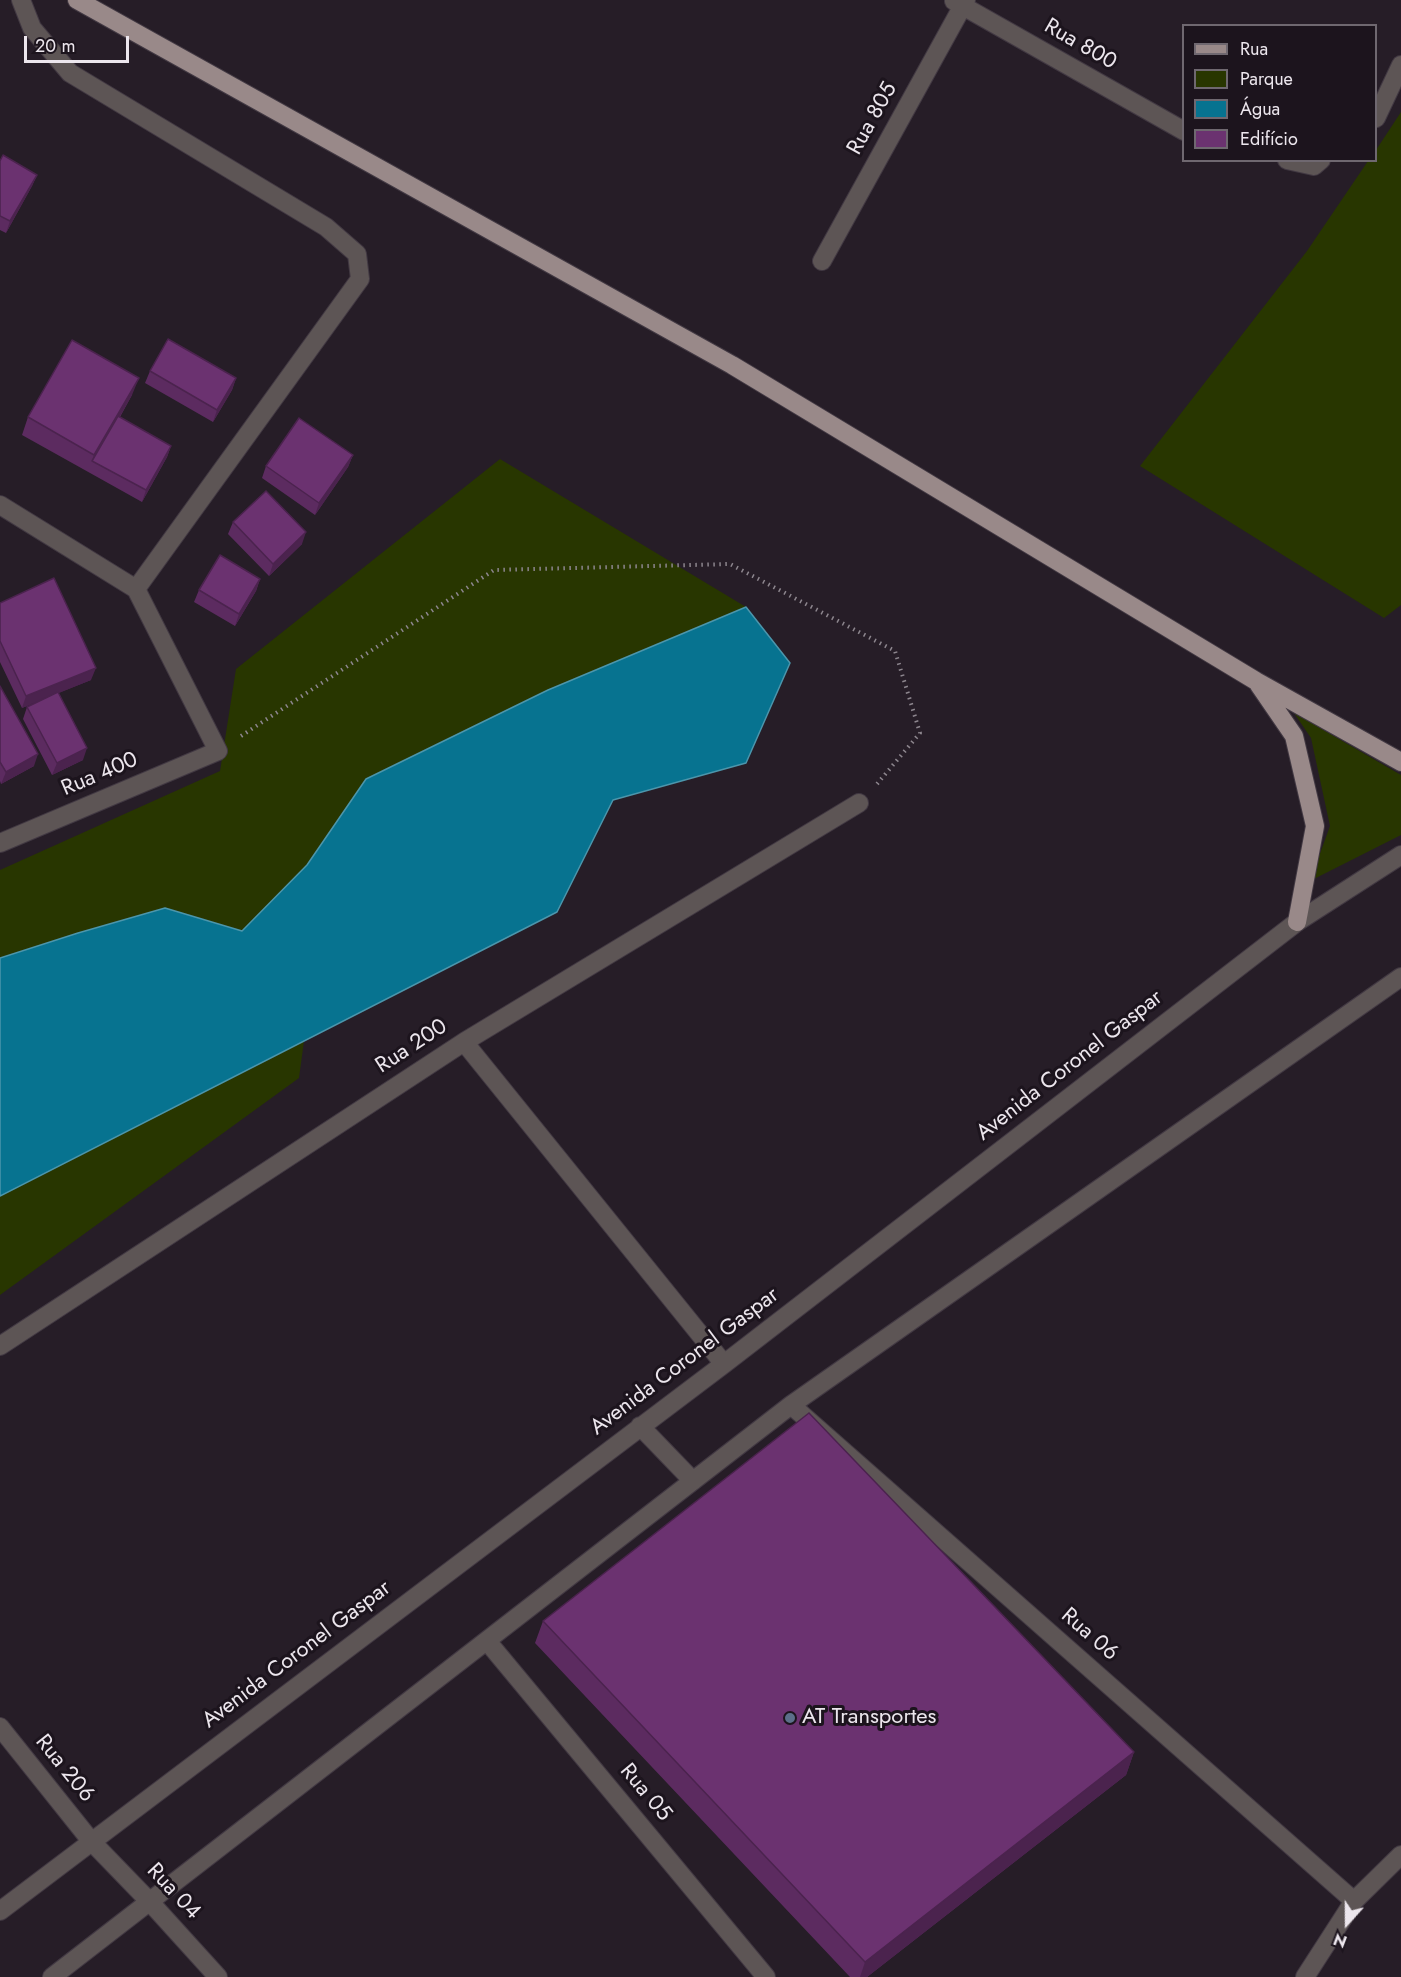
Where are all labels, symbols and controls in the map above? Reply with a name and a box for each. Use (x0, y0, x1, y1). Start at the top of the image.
street label: Rua 800 (1039, 14, 1121, 76)
scale bar (27, 24, 132, 62)
legend (1182, 24, 1377, 162)
text: 20 m (35, 33, 75, 59)
text: Rua (1240, 36, 1268, 62)
text: Parque (1240, 66, 1293, 92)
street label: Rua 805 (842, 78, 904, 160)
text: Água (1240, 96, 1280, 122)
text: Edifício (1240, 126, 1298, 152)
street label: Rua 400 (58, 747, 142, 803)
street label: Avenida Coronel Gaspar (972, 985, 1168, 1147)
street label: Rua 200 (371, 1014, 453, 1080)
street label: Avenida Coronel Gaspar (586, 1283, 784, 1441)
street label: Avenida Coronel Gaspar (198, 1576, 396, 1734)
street label: Rua 06 (1055, 1603, 1123, 1667)
place label: AT Transportes (802, 1705, 936, 1731)
marker: AT Transportes (783, 1711, 797, 1725)
street label: Rua 206 (29, 1730, 99, 1808)
street label: Rua 05 (613, 1759, 677, 1827)
street label: Rua 04 (140, 1858, 206, 1926)
north arrow (1317, 1893, 1377, 1953)
text: N (1330, 1927, 1350, 1953)

